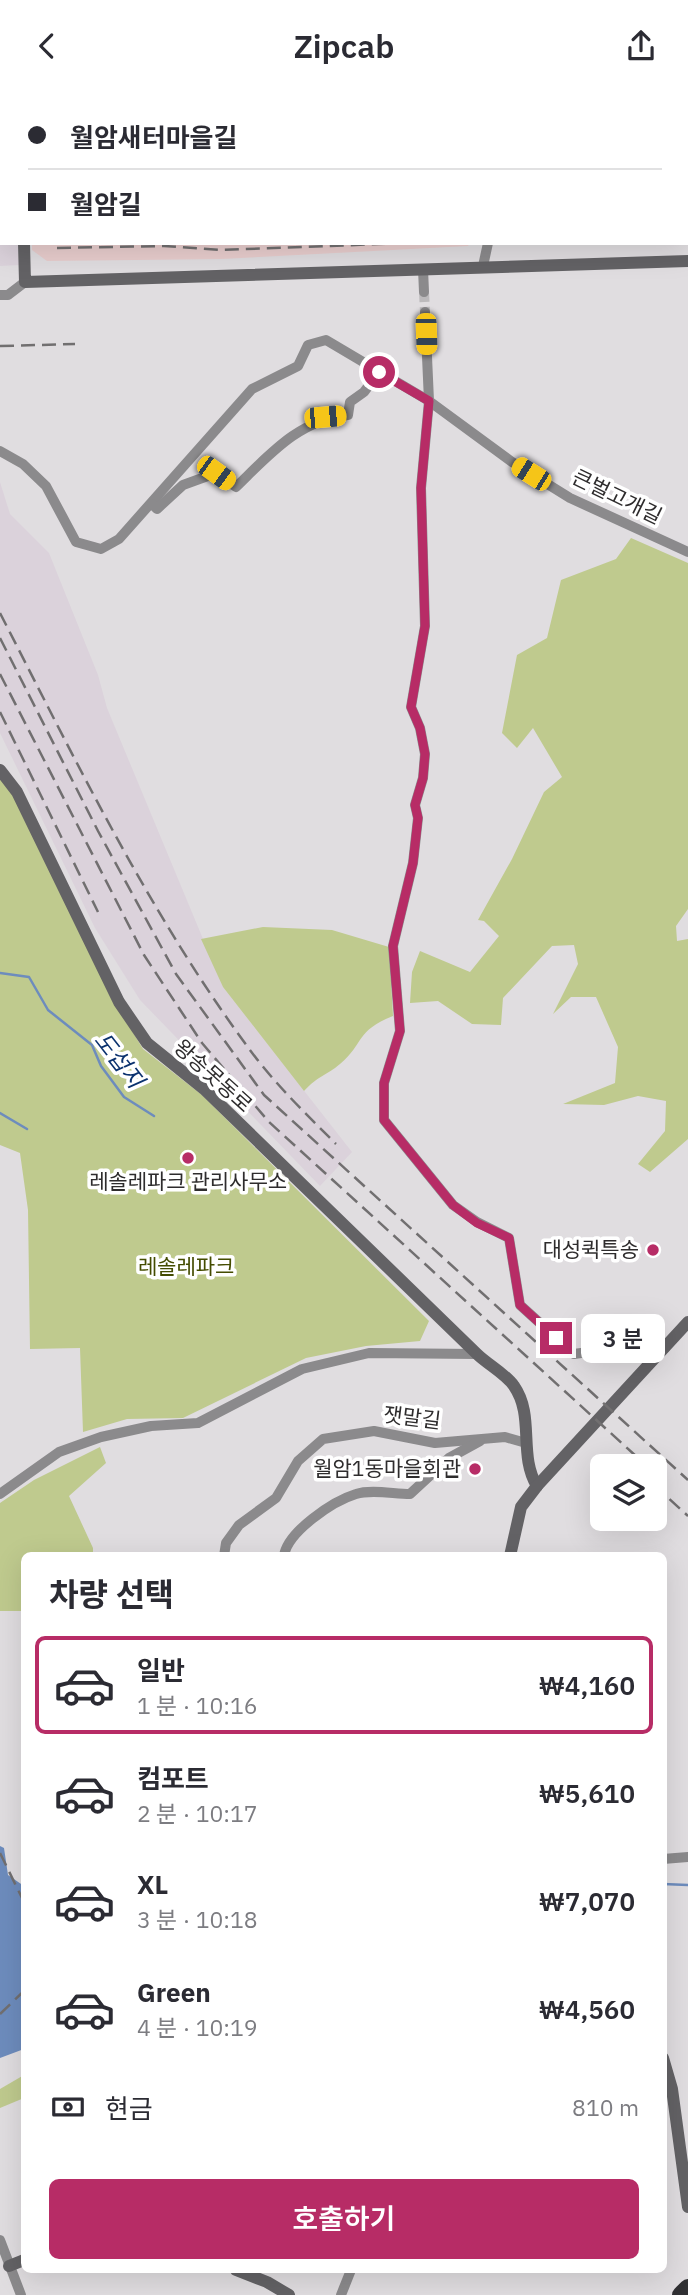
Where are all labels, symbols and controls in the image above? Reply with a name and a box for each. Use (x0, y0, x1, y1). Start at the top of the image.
text: Zipcab (294, 25, 394, 67)
icon: back (28, 27, 66, 65)
icon: share (622, 27, 660, 65)
text: 월암새터마을길 (70, 120, 237, 154)
text: 월암길 (70, 187, 142, 221)
car (415, 313, 438, 355)
route start (363, 356, 395, 388)
car (304, 405, 347, 429)
car (193, 452, 240, 494)
car (508, 454, 555, 494)
street label: 큰벌고개길 (568, 462, 667, 530)
water label: 도섭지 (88, 1025, 152, 1095)
street label: 왕송못동로 (168, 1033, 259, 1118)
marker: 레솔레파크 관리사무소 (180, 1150, 196, 1166)
place label: 레솔레파크 관리사무소 (89, 1167, 287, 1195)
place label: 대성퀵특송 (542, 1235, 639, 1263)
marker: 대성퀵특송 (645, 1242, 661, 1258)
park label: 레솔레파크 (138, 1252, 234, 1280)
callout: 3 분 (580, 1313, 664, 1363)
route end (540, 1322, 572, 1354)
text: 3 분 (603, 1323, 643, 1353)
street label: 잿말길 (382, 1400, 443, 1434)
place label: 월암1동마을회관 (313, 1454, 461, 1482)
map controls (590, 1454, 667, 1531)
button: layers (590, 1454, 667, 1531)
marker: 월암1동마을회관 (467, 1461, 483, 1477)
text: 차량 선택 (49, 1573, 174, 1615)
text: 일반 (137, 1653, 185, 1687)
icon: car (53, 1654, 116, 1717)
text: ₩4,160 (539, 1668, 635, 1702)
text: 1 분 · 10:16 (137, 1690, 258, 1720)
text: 컴포트 (137, 1761, 209, 1795)
icon: car (53, 1762, 116, 1825)
text: ₩5,610 (539, 1776, 635, 1810)
text: 2 분 · 10:17 (137, 1798, 258, 1828)
text: XL (137, 1867, 168, 1901)
icon: car (53, 1870, 116, 1933)
text: ₩7,070 (539, 1884, 635, 1918)
text: 3 분 · 10:18 (137, 1904, 258, 1934)
text: Green (137, 1975, 211, 2009)
icon: car (53, 1978, 116, 2041)
text: ₩4,560 (539, 1992, 635, 2026)
text: 4 분 · 10:19 (137, 2012, 258, 2042)
icon: cash (49, 2088, 87, 2126)
text: 현금 (105, 2091, 153, 2125)
text: 810 m (572, 2092, 639, 2122)
button: 호출하기 (49, 2179, 639, 2259)

